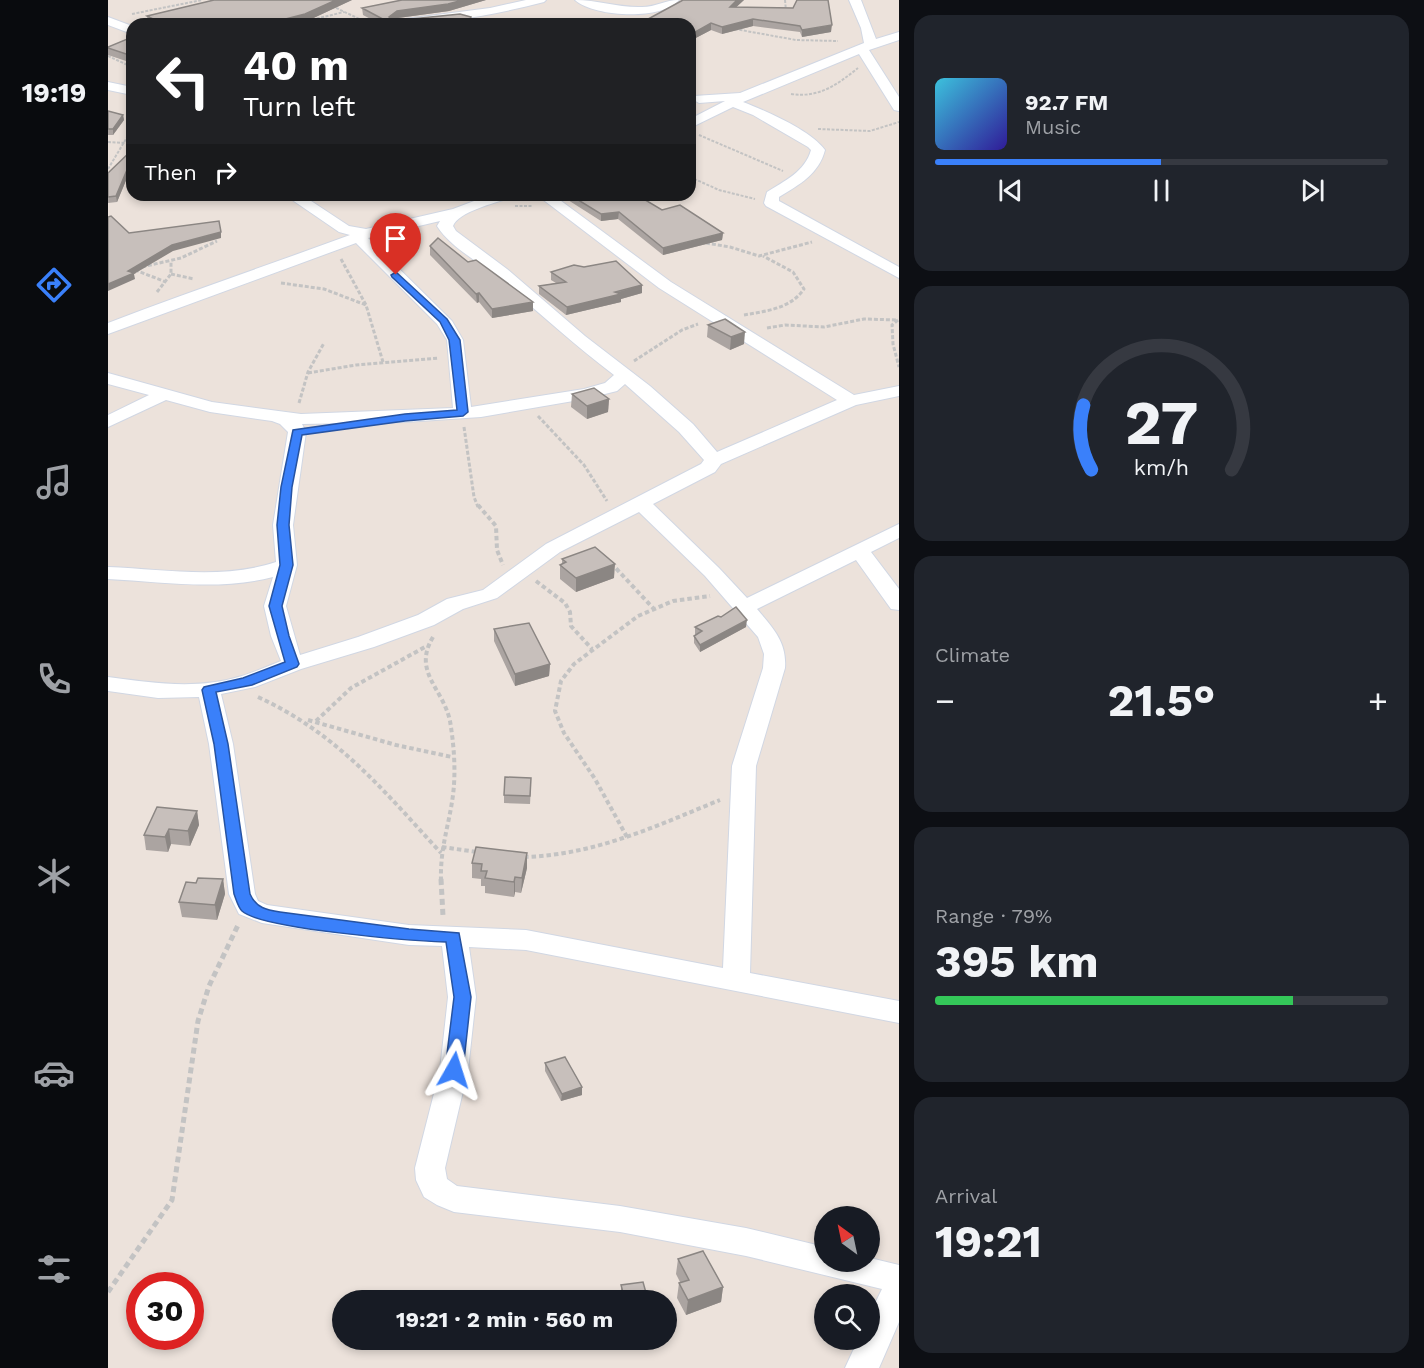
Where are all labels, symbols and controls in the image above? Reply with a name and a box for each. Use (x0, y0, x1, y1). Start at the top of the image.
text: 40 m (243, 41, 349, 90)
icon: left (144, 42, 222, 120)
text: 19:19 (22, 77, 86, 109)
text: 92.7 FM (1025, 90, 1108, 115)
text: Turn left (243, 91, 355, 123)
text: Music (1025, 115, 1081, 139)
icon: right (209, 156, 242, 189)
text: Then (144, 160, 197, 185)
icon: previous (994, 174, 1027, 207)
icon: pause (1145, 174, 1178, 207)
icon: next (1296, 174, 1329, 207)
pin (370, 213, 421, 275)
icon: arrive (379, 222, 412, 255)
icon: directions (33, 264, 75, 306)
text: 27 (1125, 387, 1198, 460)
text: km/h (1134, 456, 1189, 481)
icon: music (33, 461, 75, 503)
text: Climate (935, 643, 1010, 667)
icon: phone (33, 658, 75, 700)
text: 21.5° (1108, 674, 1215, 727)
text: − (935, 681, 955, 720)
text: + (1368, 681, 1388, 720)
icon: climate (33, 855, 75, 897)
text: Range · 79% (935, 904, 1052, 928)
text: 395 km (935, 935, 1099, 988)
position arrow (422, 1038, 486, 1102)
icon: car (33, 1052, 75, 1094)
text: Arrival (935, 1184, 997, 1208)
north arrow (814, 1206, 880, 1272)
map controls (814, 1206, 880, 1350)
text: 19:21 (935, 1215, 1042, 1268)
icon: filters (33, 1248, 75, 1290)
speed limit sign: 30 (126, 1272, 204, 1350)
button: search (814, 1284, 880, 1350)
text: 19:21 · 2 min · 560 m (396, 1307, 613, 1332)

